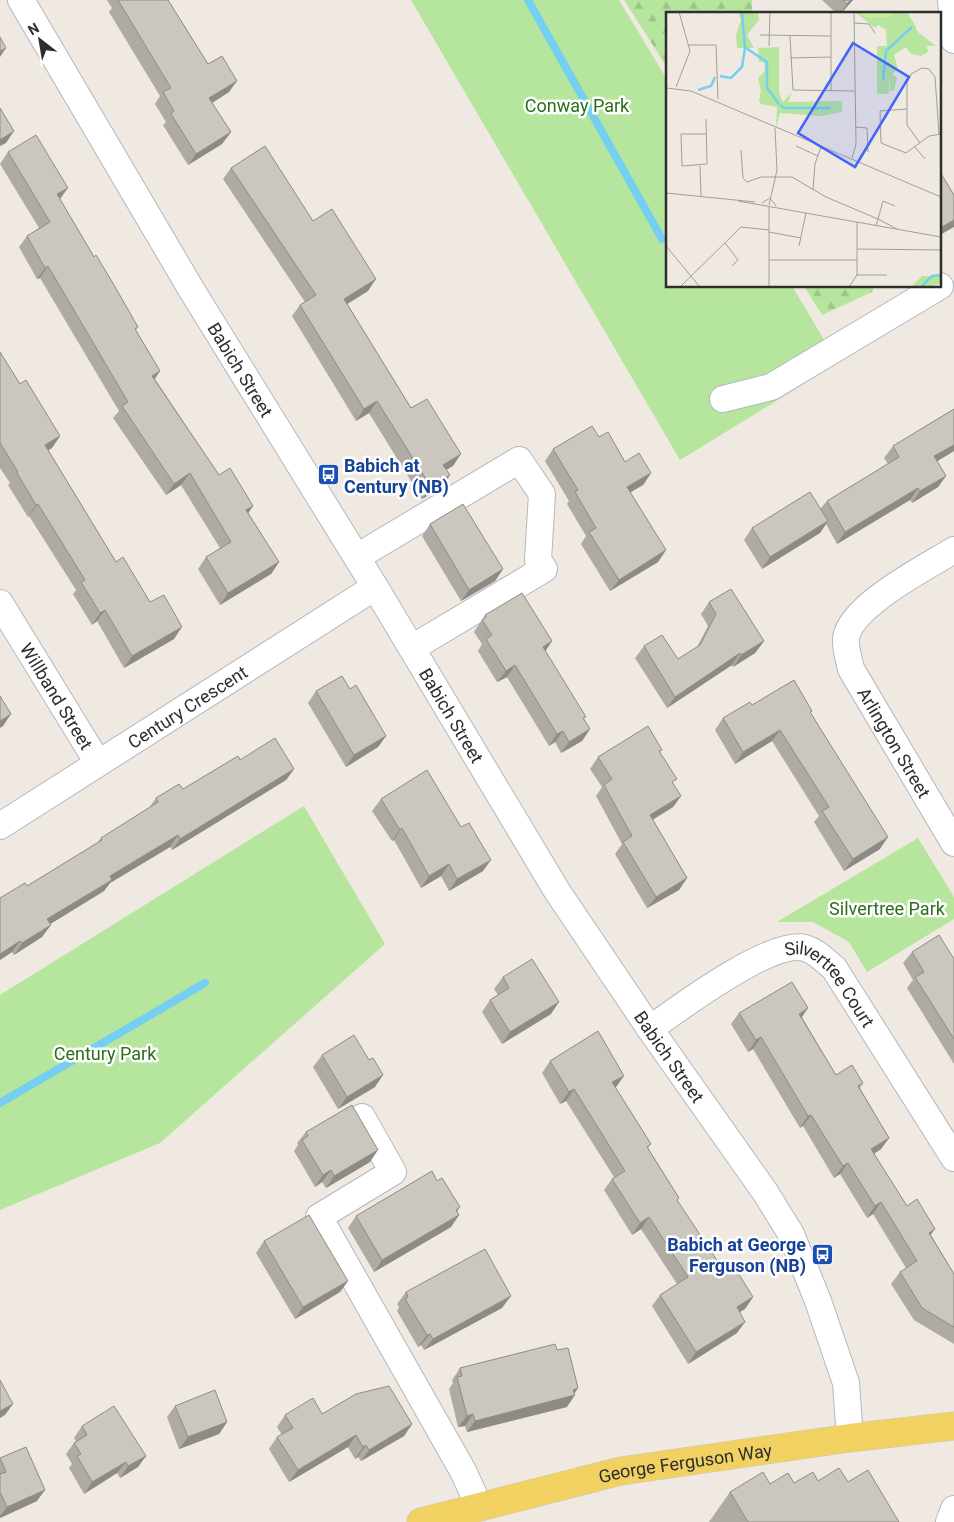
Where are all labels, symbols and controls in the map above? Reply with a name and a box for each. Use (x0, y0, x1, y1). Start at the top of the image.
inset map (666, 12, 942, 288)
north arrow (15, 15, 65, 65)
text: N (25, 19, 42, 38)
park label: Conway Park (525, 95, 630, 116)
street label: Babich Street (204, 319, 278, 421)
place label: Babich at Century (NB) (344, 455, 449, 498)
bus stop icon: Babich at Century (NB) (316, 463, 340, 487)
street label: Willband Street (16, 639, 98, 753)
street label: Century Crescent (124, 661, 251, 753)
street label: Babich Street (415, 664, 488, 767)
street label: Arlington Street (854, 683, 935, 801)
park label: Silvertree Park (829, 898, 946, 919)
street label: Silvertree Court (783, 937, 879, 1031)
street label: Babich Street (630, 1007, 709, 1106)
park label: Century Park (54, 1043, 157, 1064)
place label: Babich at George Ferguson (NB) (667, 1234, 806, 1277)
bus stop icon: Babich at George Ferguson (NB) (810, 1242, 834, 1266)
street label: George Ferguson Way (596, 1439, 774, 1487)

